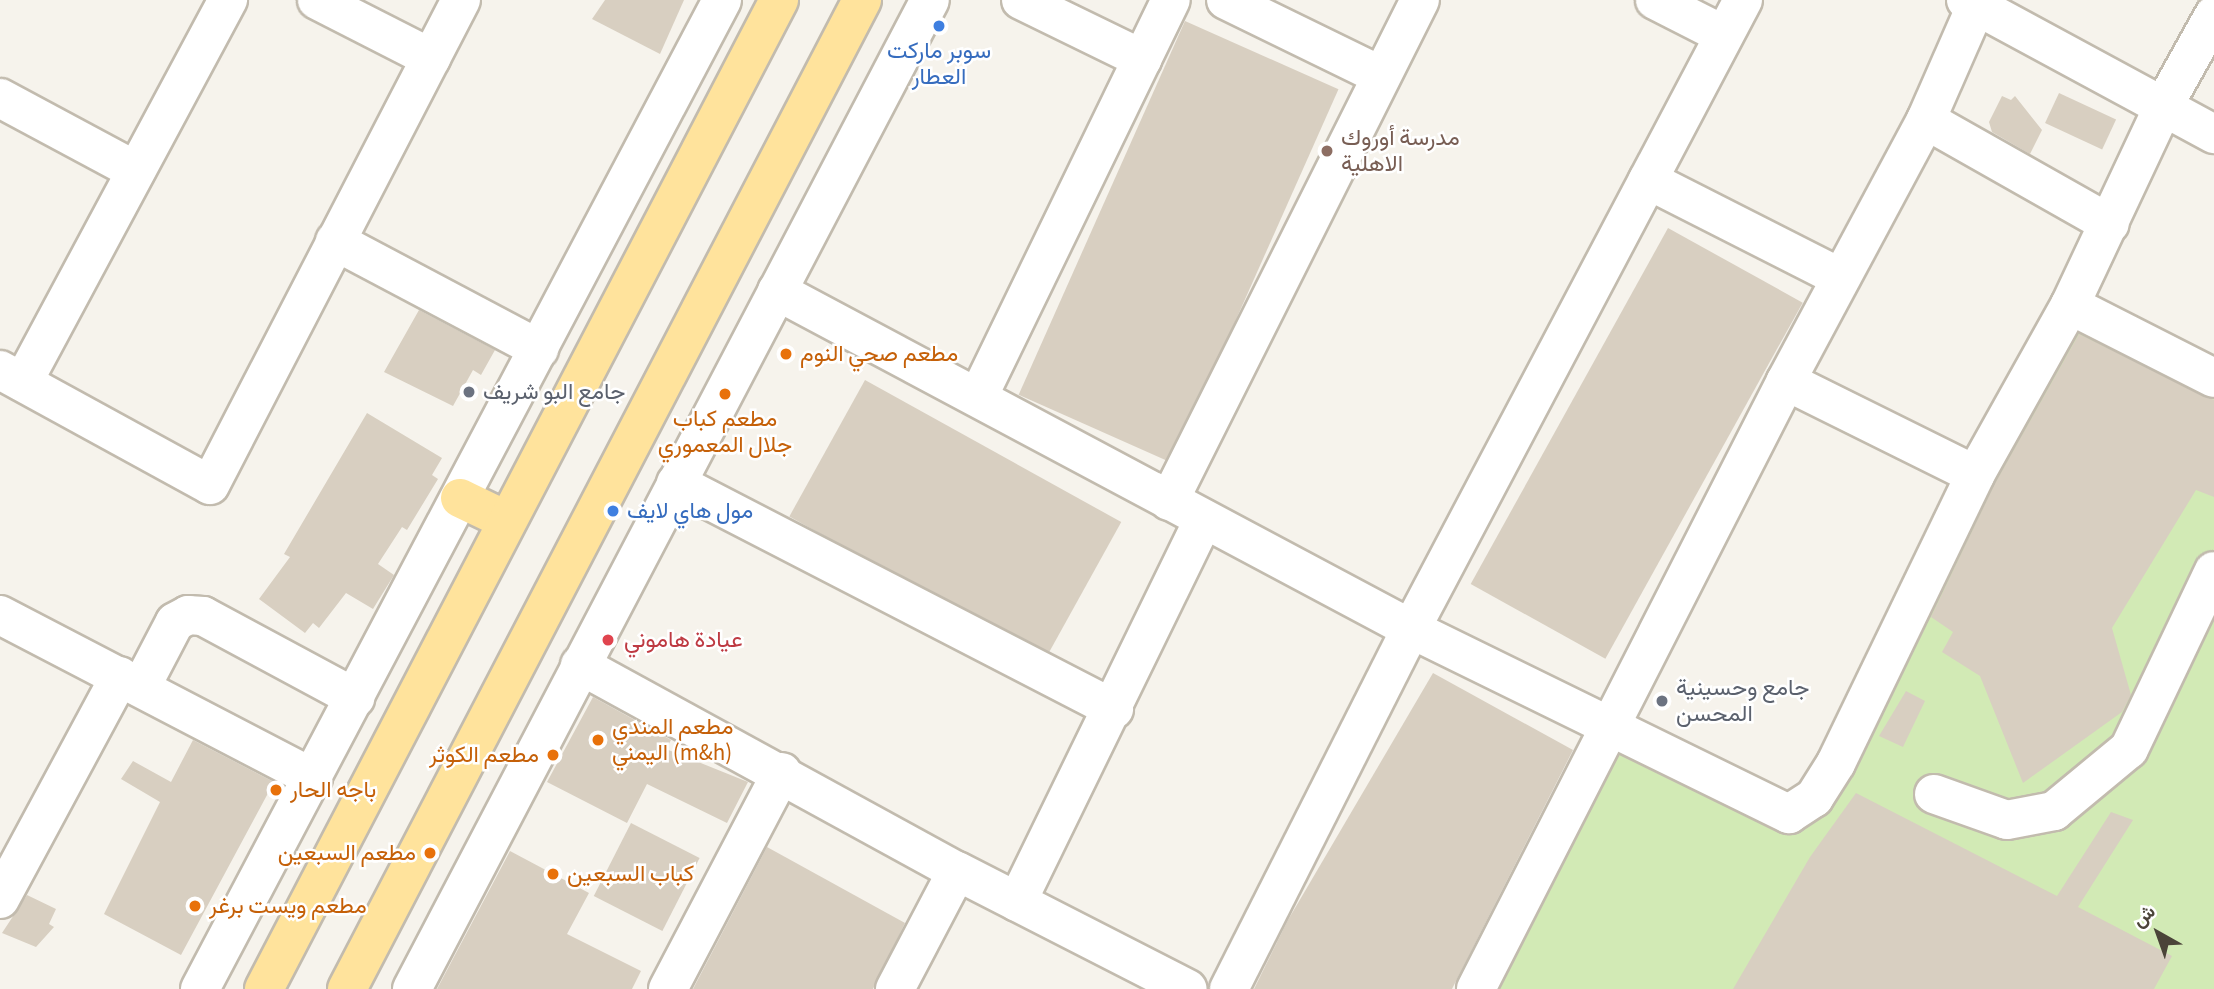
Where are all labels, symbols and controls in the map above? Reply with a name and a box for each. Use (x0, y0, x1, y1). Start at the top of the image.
marker: سوبر ماركت العطار (931, 18, 947, 34)
place label: سوبر ماركت العطار (887, 37, 991, 91)
place label: مدرسة أوروك الاهلية (1341, 124, 1460, 178)
marker: مدرسة أوروك الاهلية (1319, 143, 1335, 159)
place label: مطعم صحي النوم (800, 340, 958, 368)
marker: مطعم صحي النوم (778, 346, 794, 362)
place label: جامع البو شريف (483, 378, 625, 406)
marker: جامع البو شريف (461, 384, 477, 400)
marker: مطعم كباب جلال المعموري (717, 386, 733, 402)
place label: مطعم كباب جلال المعموري (658, 405, 792, 459)
place label: مول هاي لايف (627, 497, 753, 525)
marker: مول هاي لايف (605, 503, 621, 519)
place label: عيادة هاموني (624, 626, 743, 654)
marker: عيادة هاموني (598, 630, 618, 650)
place label: جامع وحسينية المحسن (1676, 674, 1810, 728)
marker: جامع وحسينية المحسن (1654, 693, 1670, 709)
place label: مطعم المندي اليمني (m&h) (612, 713, 733, 767)
marker: مطعم المندي اليمني (m&h) (590, 732, 606, 748)
place label: مطعم الكوثر (429, 741, 539, 769)
marker: مطعم الكوثر (545, 747, 561, 763)
place label: باجه الحار (290, 776, 376, 804)
marker: باجه الحار (268, 782, 284, 798)
place label: مطعم السبعين (278, 839, 416, 867)
marker: مطعم السبعين (422, 845, 438, 861)
place label: كباب السبعين (567, 860, 694, 888)
marker: كباب السبعين (545, 866, 561, 882)
place label: مطعم ويست برغر (209, 892, 367, 920)
marker: مطعم ويست برغر (187, 898, 203, 914)
north arrow (2123, 898, 2193, 968)
text: ش (2127, 899, 2162, 934)

